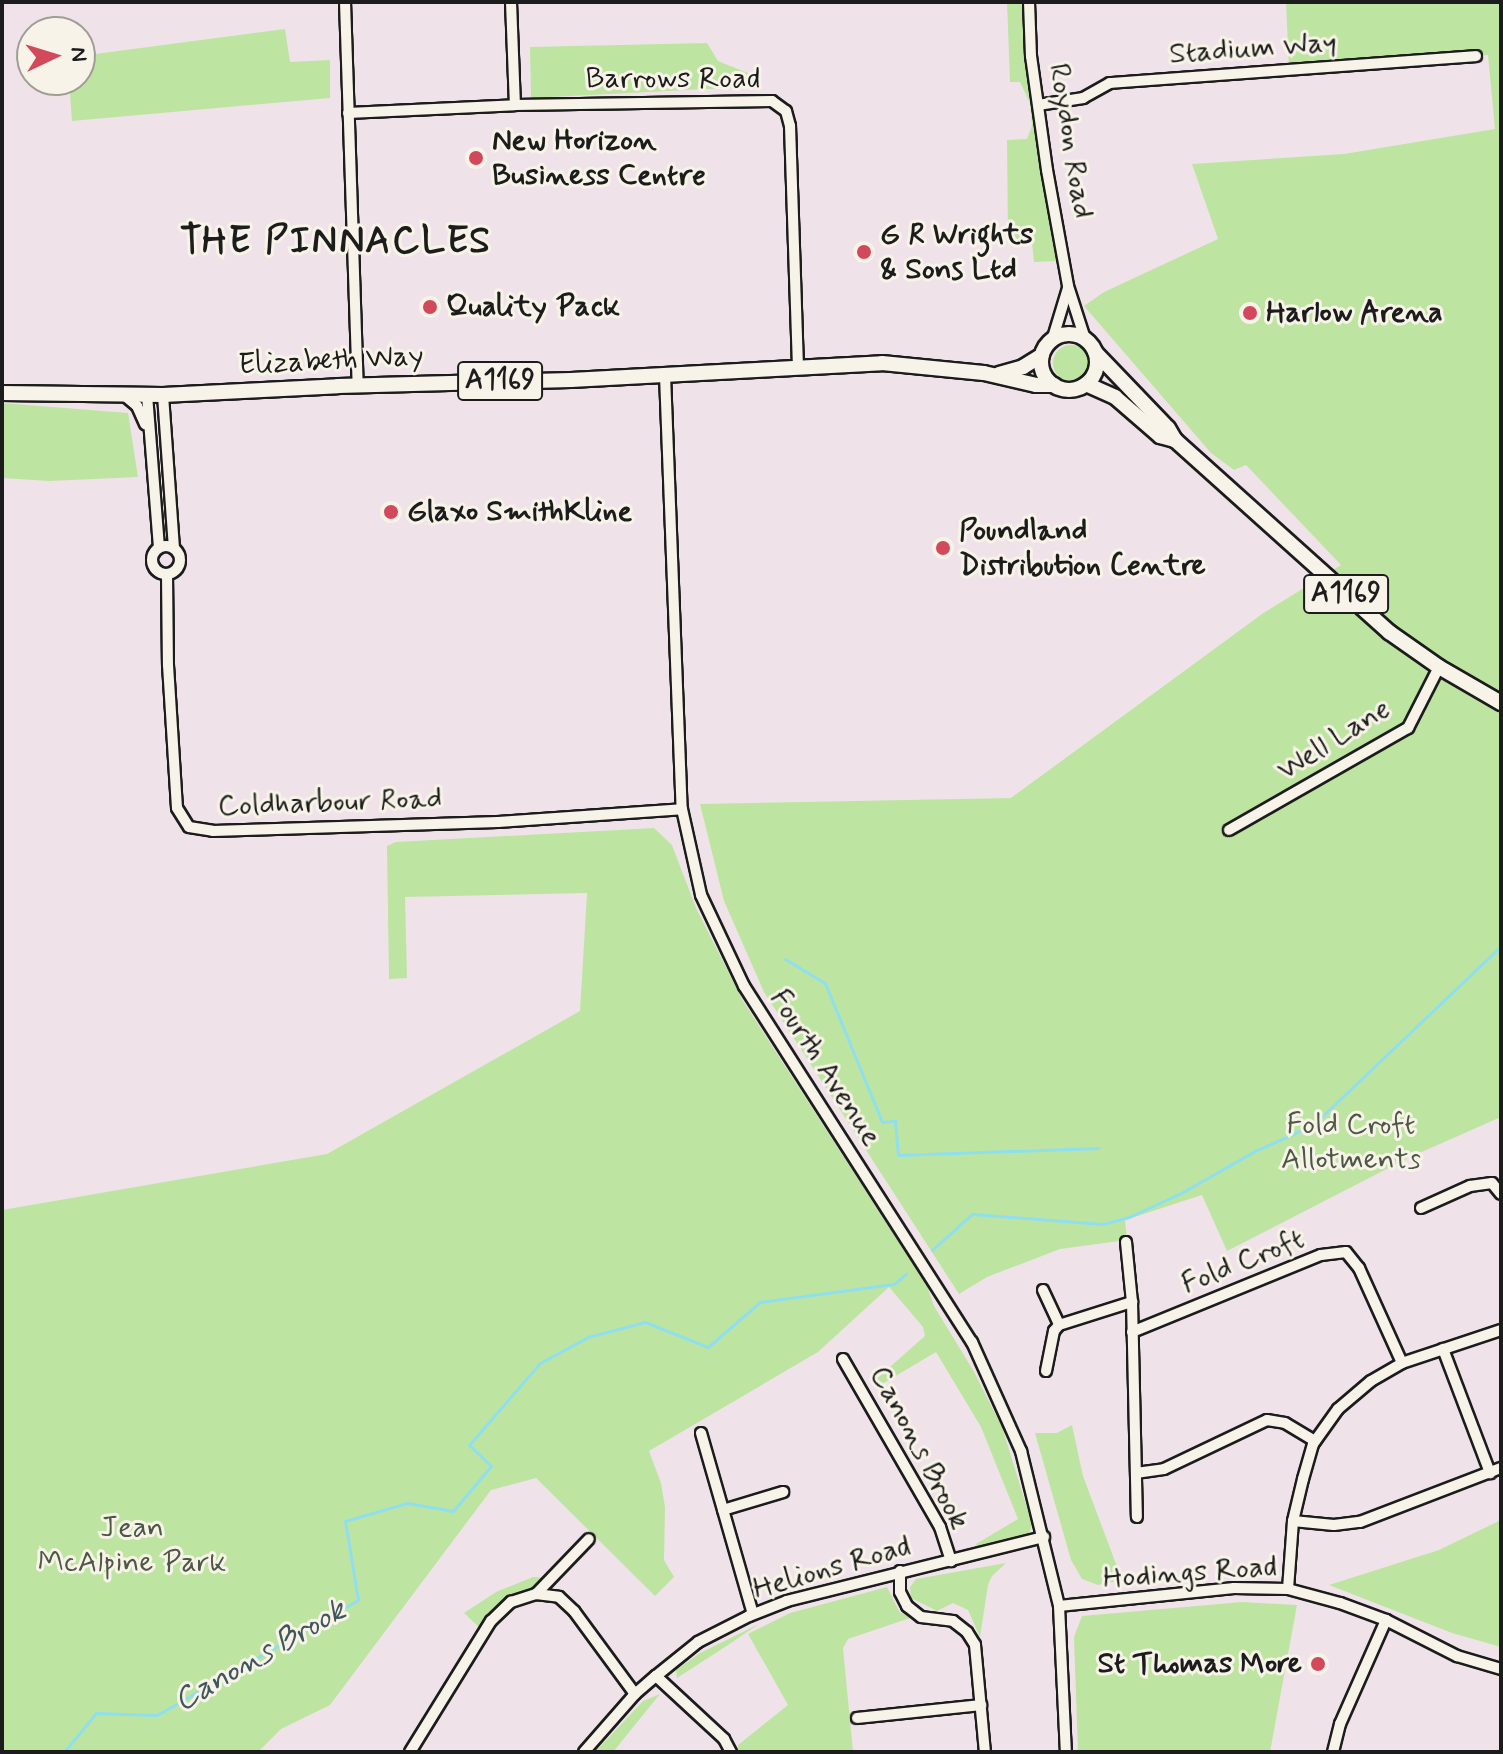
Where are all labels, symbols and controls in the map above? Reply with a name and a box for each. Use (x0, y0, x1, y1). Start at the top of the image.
north arrow (16, 16, 96, 96)
street label: Stadium Way (1166, 25, 1340, 73)
text: N (63, 46, 92, 63)
street label: Barrows Road (586, 61, 760, 97)
street label: Roydon Road (1040, 61, 1100, 221)
place label: New Horizon Business Centre (492, 123, 711, 194)
marker: New Horizon Business Centre (467, 149, 485, 167)
place label: G R Wrights & Sons Ltd (880, 217, 1032, 288)
district label: THE PINNACLES (183, 219, 489, 265)
marker: G R Wrights & Sons Ltd (855, 243, 873, 261)
place label: Quality Pack (446, 289, 616, 325)
place label: Harlow Arena (1266, 295, 1440, 331)
marker: Quality Pack (421, 298, 439, 316)
marker: Harlow Arena (1241, 304, 1259, 322)
street label: Elizabeth Way (237, 338, 425, 384)
road number: A1169 (456, 357, 544, 405)
place label: Glaxo SmithKline (407, 494, 632, 530)
marker: Glaxo SmithKline (382, 503, 400, 521)
place label: Poundland Distribution Centre (959, 513, 1202, 584)
marker: Poundland Distribution Centre (934, 539, 952, 557)
road number: A1169 (1302, 570, 1390, 618)
street label: Well Lane (1271, 691, 1397, 789)
street label: Coldharbour Road (219, 781, 441, 825)
street label: Fourth Avenue (761, 983, 889, 1153)
park label: Fold Croft Allotments (1281, 1107, 1421, 1178)
street label: Fold Croft (1176, 1221, 1310, 1303)
street label: Canons Brook (861, 1360, 977, 1536)
park label: Jean McAlpine Park (40, 1510, 224, 1580)
street label: Helions Road (750, 1529, 914, 1607)
street label: Hodings Road (1103, 1549, 1277, 1597)
water label: Canons Brook (167, 1591, 353, 1721)
place label: St Thomas More (1096, 1646, 1302, 1682)
marker: St Thomas More (1309, 1655, 1327, 1673)

